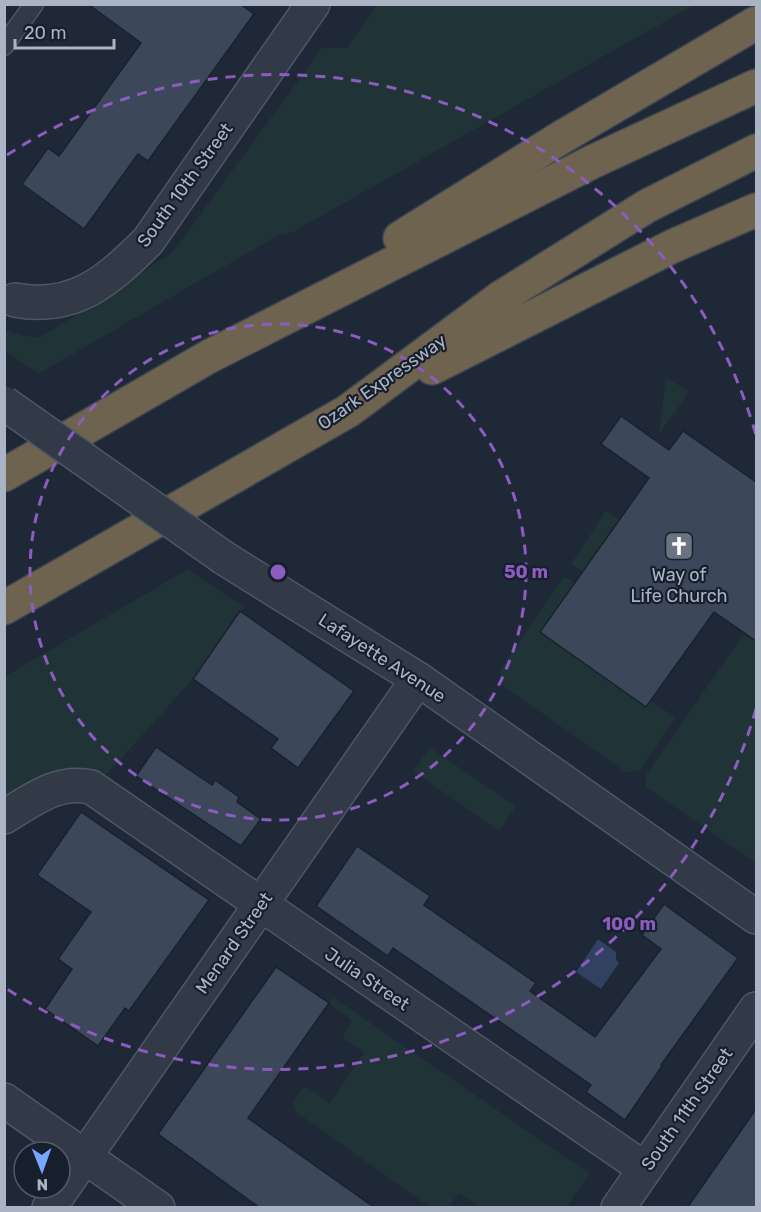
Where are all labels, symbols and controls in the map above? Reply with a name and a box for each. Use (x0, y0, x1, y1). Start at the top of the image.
scale bar (15, 12, 114, 50)
text: 20 m (24, 22, 66, 44)
street label: South 10th Street (132, 119, 238, 251)
street label: Ozark Expressway (314, 329, 450, 435)
church icon: Way of Life Church (663, 530, 695, 562)
text: 50 m (504, 561, 548, 583)
centre of rings (268, 562, 288, 582)
place label: Way of Life Church (630, 564, 728, 607)
street label: Lafayette Avenue (314, 609, 450, 707)
street label: Menard Street (191, 888, 277, 998)
text: 100 m (602, 913, 656, 935)
street label: Julia Street (321, 943, 413, 1015)
street label: South 11th Street (637, 1043, 737, 1175)
north arrow (12, 1140, 72, 1200)
text: N (36, 1175, 48, 1194)

